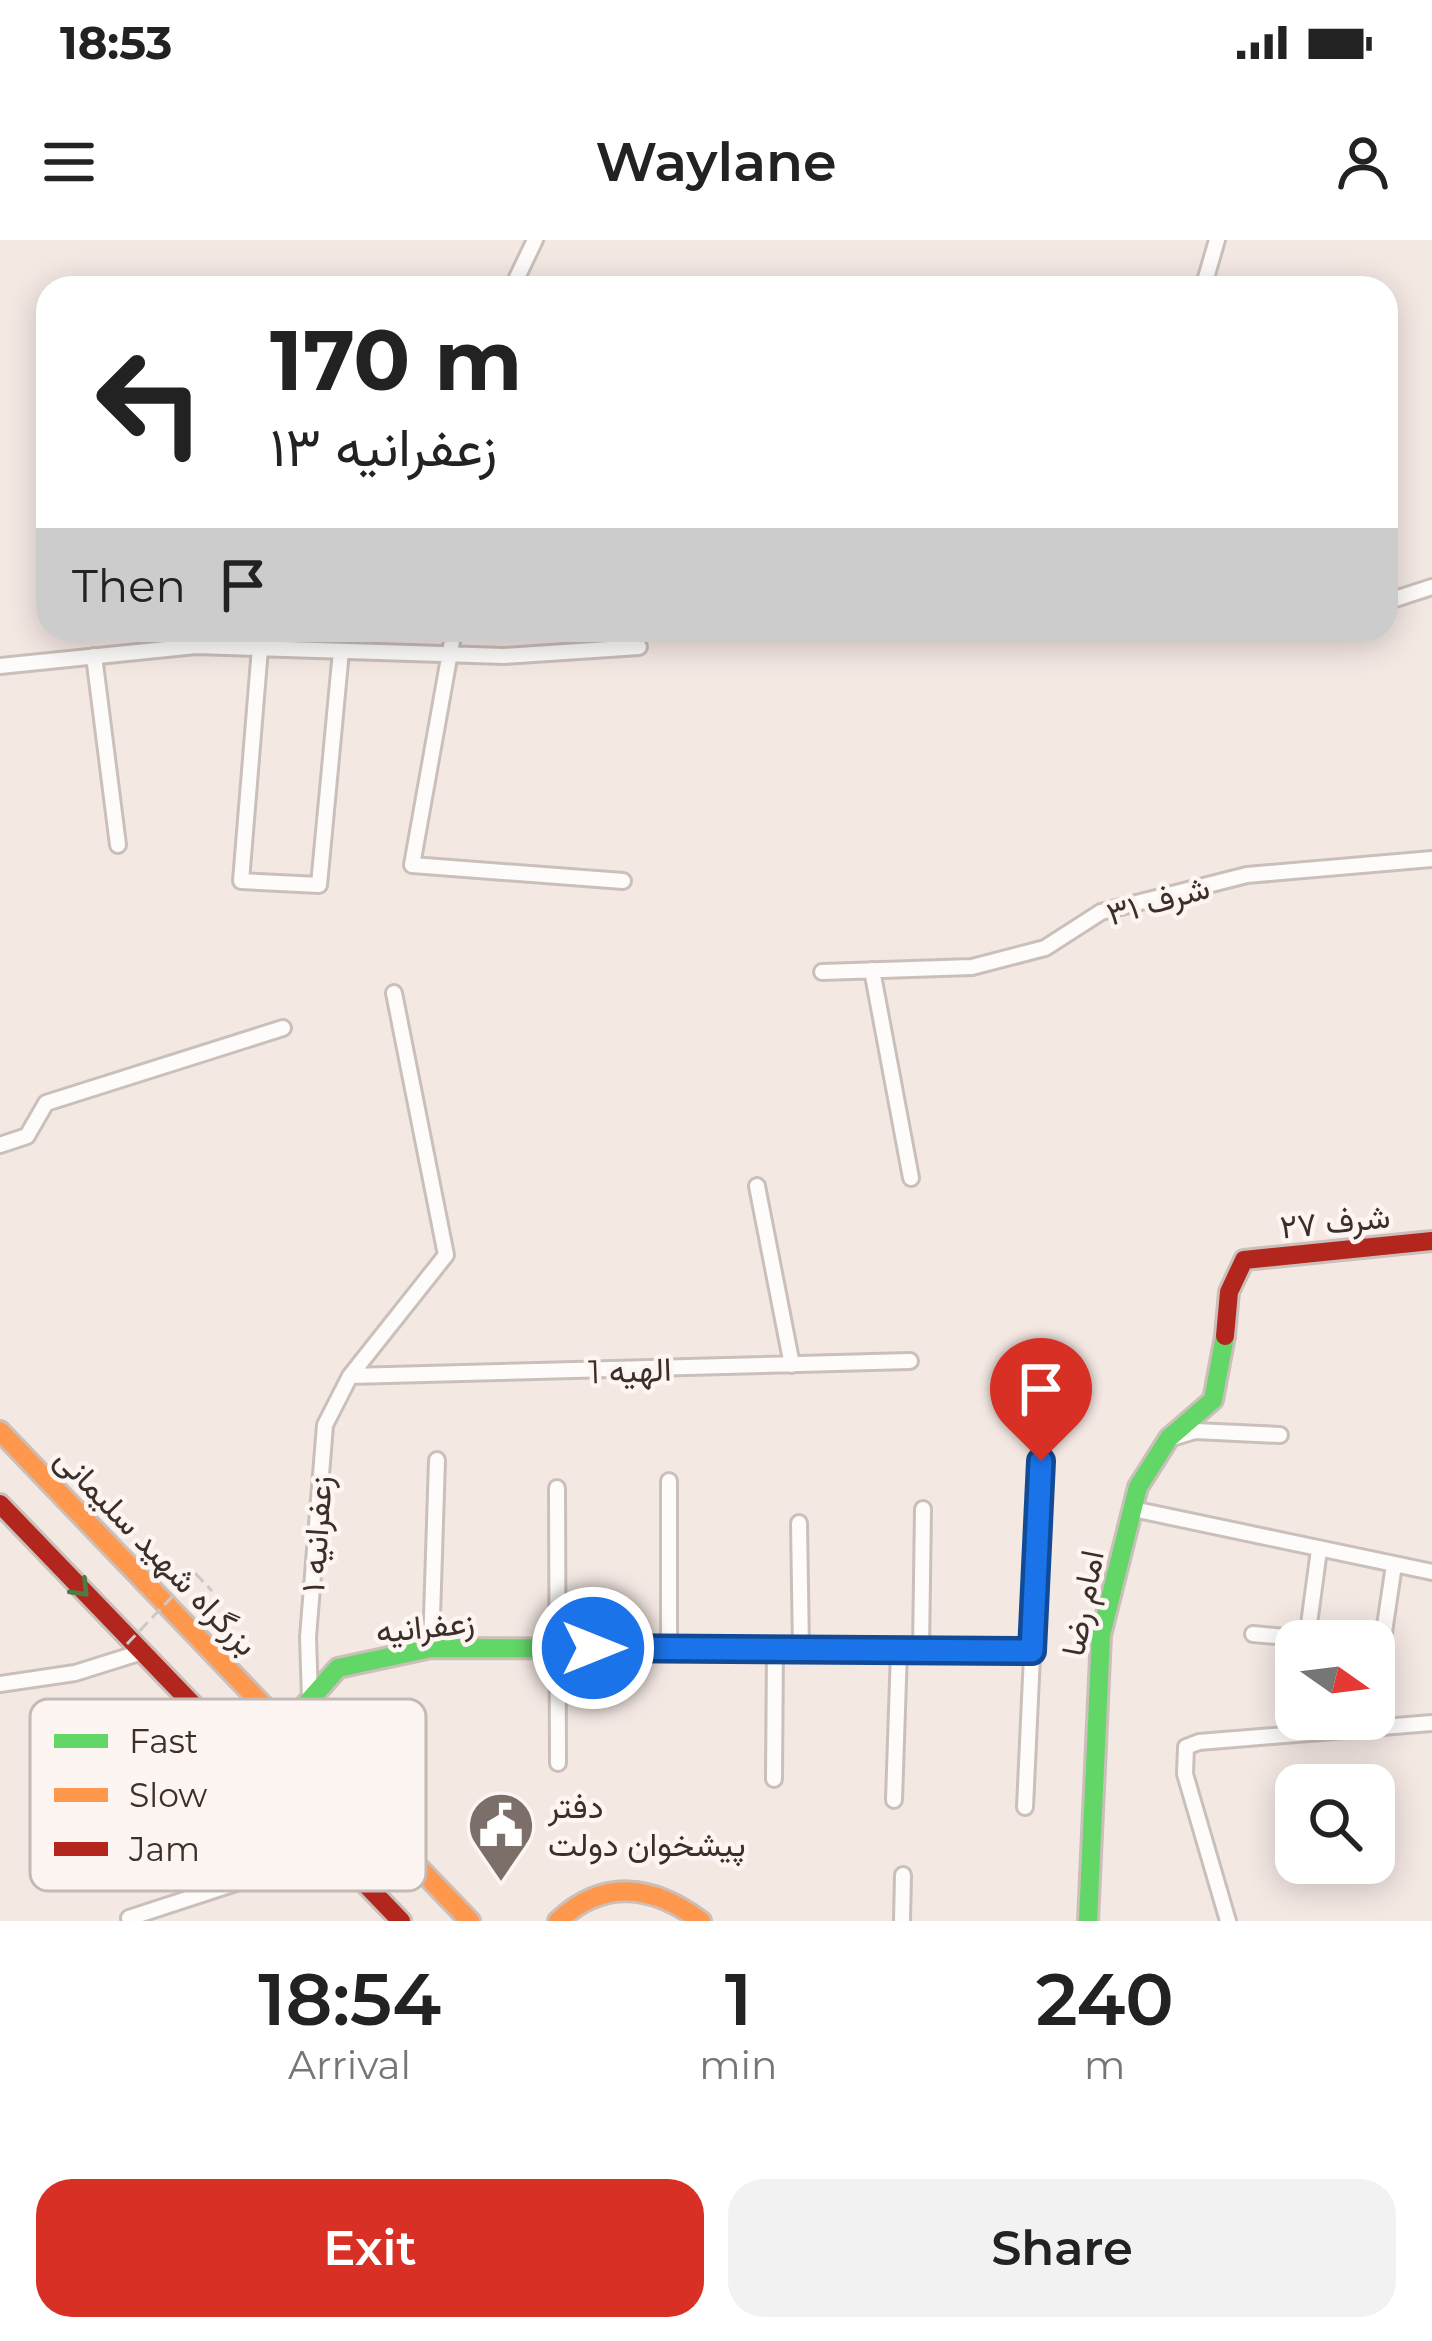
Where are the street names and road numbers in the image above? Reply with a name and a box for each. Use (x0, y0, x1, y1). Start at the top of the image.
street label: شرف ۳۱ (1102, 866, 1214, 935)
street label: شرف ۲۷ (1278, 1195, 1392, 1248)
street label: الهیه 1 (588, 1349, 672, 1392)
street label: بزرگراه شهید سلیمانی (47, 1438, 267, 1664)
street label: زعفرانیه ۱ (292, 1474, 341, 1594)
street label: امام رضا (1052, 1547, 1114, 1660)
street label: زعفرانیه (374, 1601, 476, 1652)

